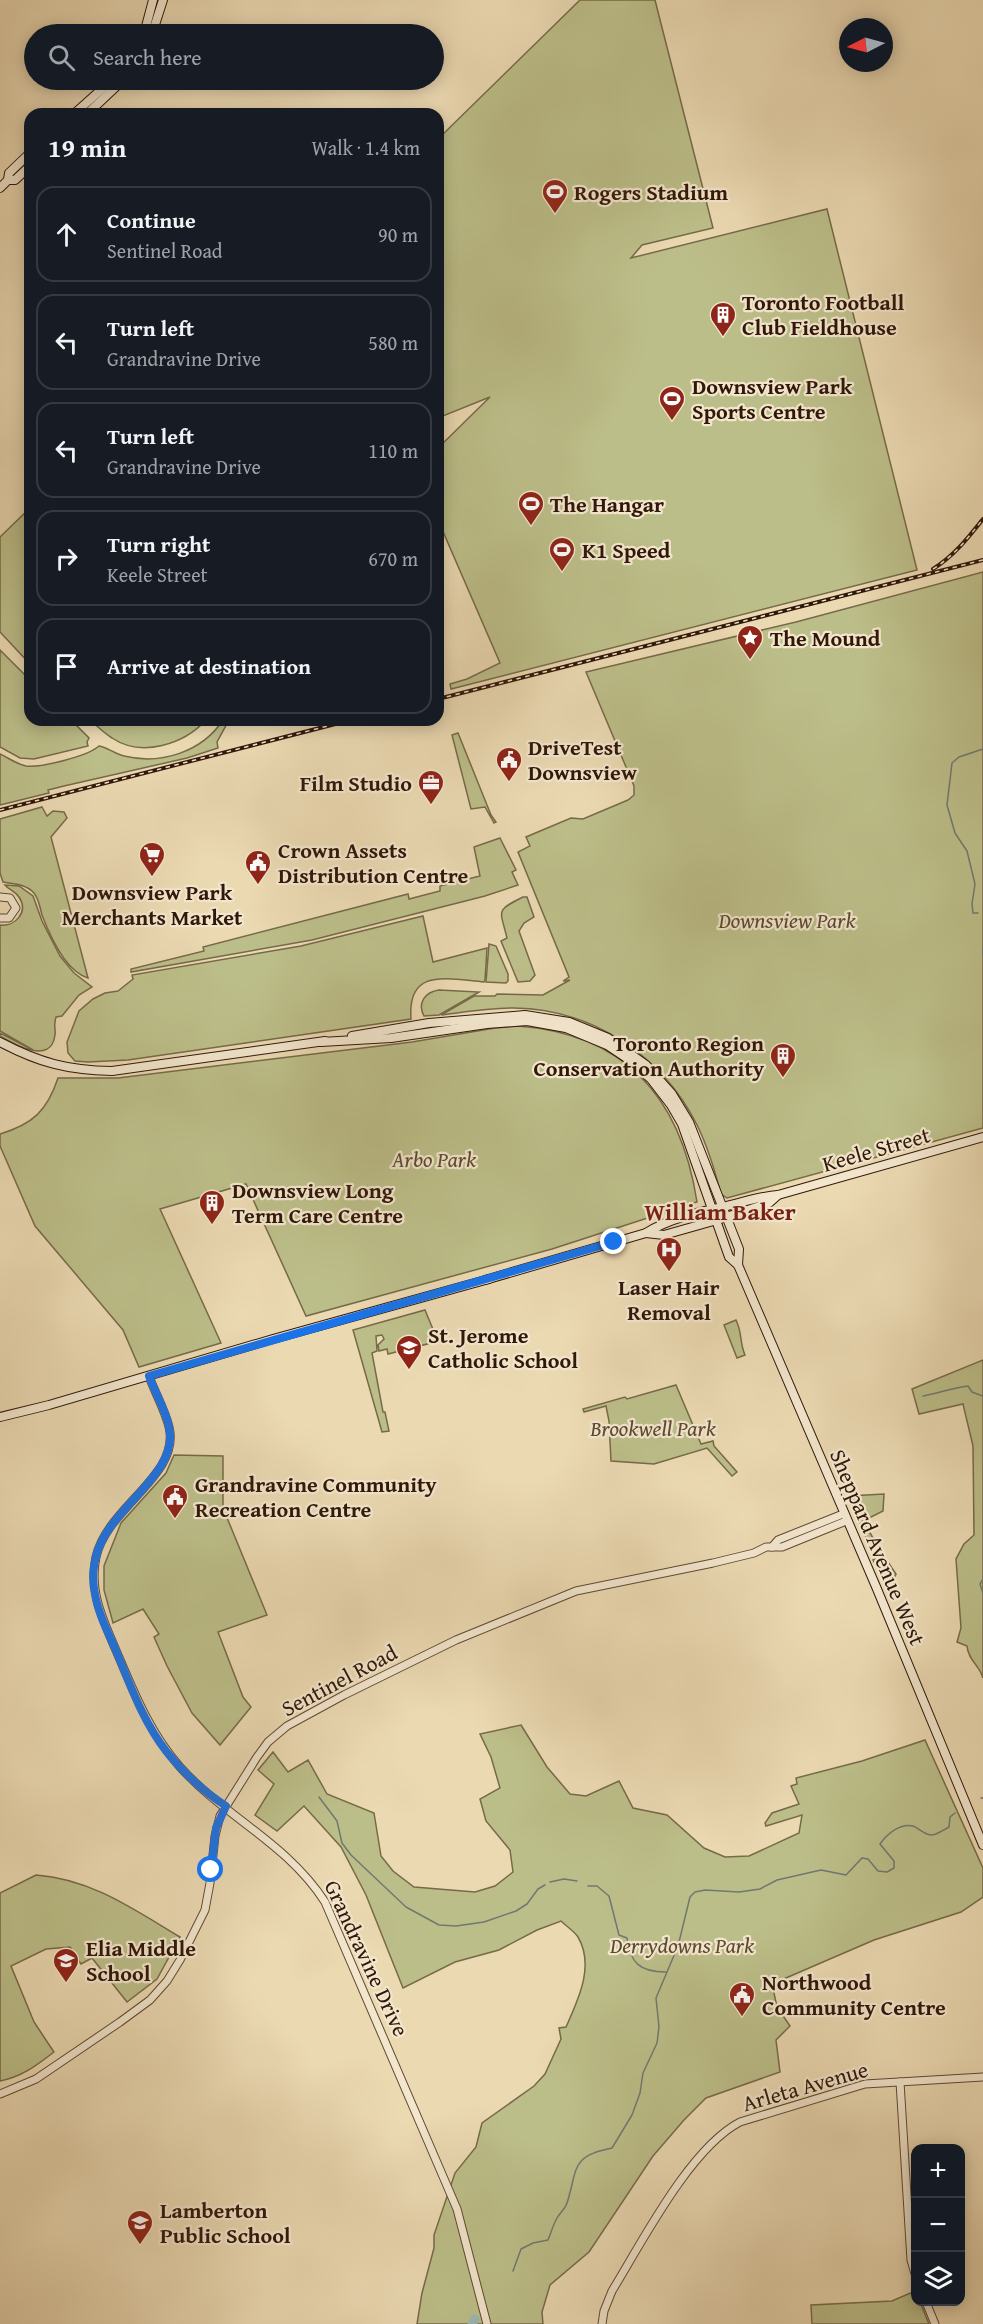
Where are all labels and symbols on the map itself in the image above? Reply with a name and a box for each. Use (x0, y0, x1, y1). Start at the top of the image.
north arrow (839, 18, 893, 72)
place label: Rogers Stadium (574, 176, 728, 208)
sports icon: Rogers Stadium (540, 177, 570, 215)
place label: Toronto Football Club Fieldhouse (742, 286, 905, 343)
building icon: Toronto Football Club Fieldhouse (708, 300, 738, 338)
place label: Downsview Park Sports Centre (692, 370, 853, 427)
sports icon: Downsview Park Sports Centre (657, 384, 687, 422)
place label: The Hangar (550, 488, 664, 520)
sports icon: The Hangar (516, 489, 546, 527)
place label: K1 Speed (582, 534, 671, 566)
sports icon: K1 Speed (547, 535, 577, 573)
place label: The Mound (770, 622, 881, 654)
place icon: The Mound (735, 623, 765, 661)
place label: DriveTest Downsview (528, 731, 637, 788)
public building icon: DriveTest Downsview (494, 745, 524, 783)
place label: Film Studio (300, 767, 412, 799)
office icon: Film Studio (416, 768, 446, 806)
place label: Crown Assets Distribution Centre (278, 834, 469, 891)
supermarket icon: Downsview Park Merchants Market (137, 840, 167, 878)
public building icon: Crown Assets Distribution Centre (243, 848, 273, 886)
place label: Downsview Park Merchants Market (62, 876, 243, 933)
park label: Downsview Park (718, 904, 856, 936)
place label: Toronto Region Conservation Authority (533, 1027, 765, 1084)
building icon: Toronto Region Conservation Authority (768, 1041, 798, 1079)
street label: Keele Street (818, 1118, 934, 1180)
park label: Arbo Park (391, 1143, 477, 1175)
place label: Downsview Long Term Care Centre (232, 1174, 403, 1231)
building icon: Downsview Long Term Care Centre (197, 1188, 227, 1226)
district label: William Baker (644, 1194, 796, 1229)
route end (600, 1228, 626, 1254)
hospital icon: Laser Hair Removal (654, 1235, 684, 1273)
place label: Laser Hair Removal (618, 1271, 720, 1328)
place label: St. Jerome Catholic School (428, 1319, 578, 1376)
school or university icon: St. Jerome Catholic School (394, 1333, 424, 1371)
park label: Brookwell Park (589, 1412, 717, 1444)
street label: Sheppard Avenue West (822, 1444, 934, 1650)
place label: Grandravine Community Recreation Centre (195, 1468, 437, 1525)
public building icon: Grandravine Community Recreation Centre (160, 1482, 190, 1520)
street label: Sentinel Road (275, 1636, 403, 1724)
route start (197, 1856, 223, 1882)
street label: Grandravine Drive (317, 1875, 417, 2041)
park label: Derrydowns Park (609, 1929, 755, 1961)
place label: Elia Middle School (86, 1932, 196, 1989)
school or university icon: Elia Middle School (51, 1946, 81, 1984)
place label: Northwood Community Centre (762, 1966, 946, 2023)
public building icon: Northwood Community Centre (727, 1980, 757, 2018)
street label: Arleta Avenue (738, 2053, 872, 2119)
place label: Lamberton Public School (160, 2194, 291, 2251)
school or university icon: Lamberton Public School (125, 2208, 155, 2246)

